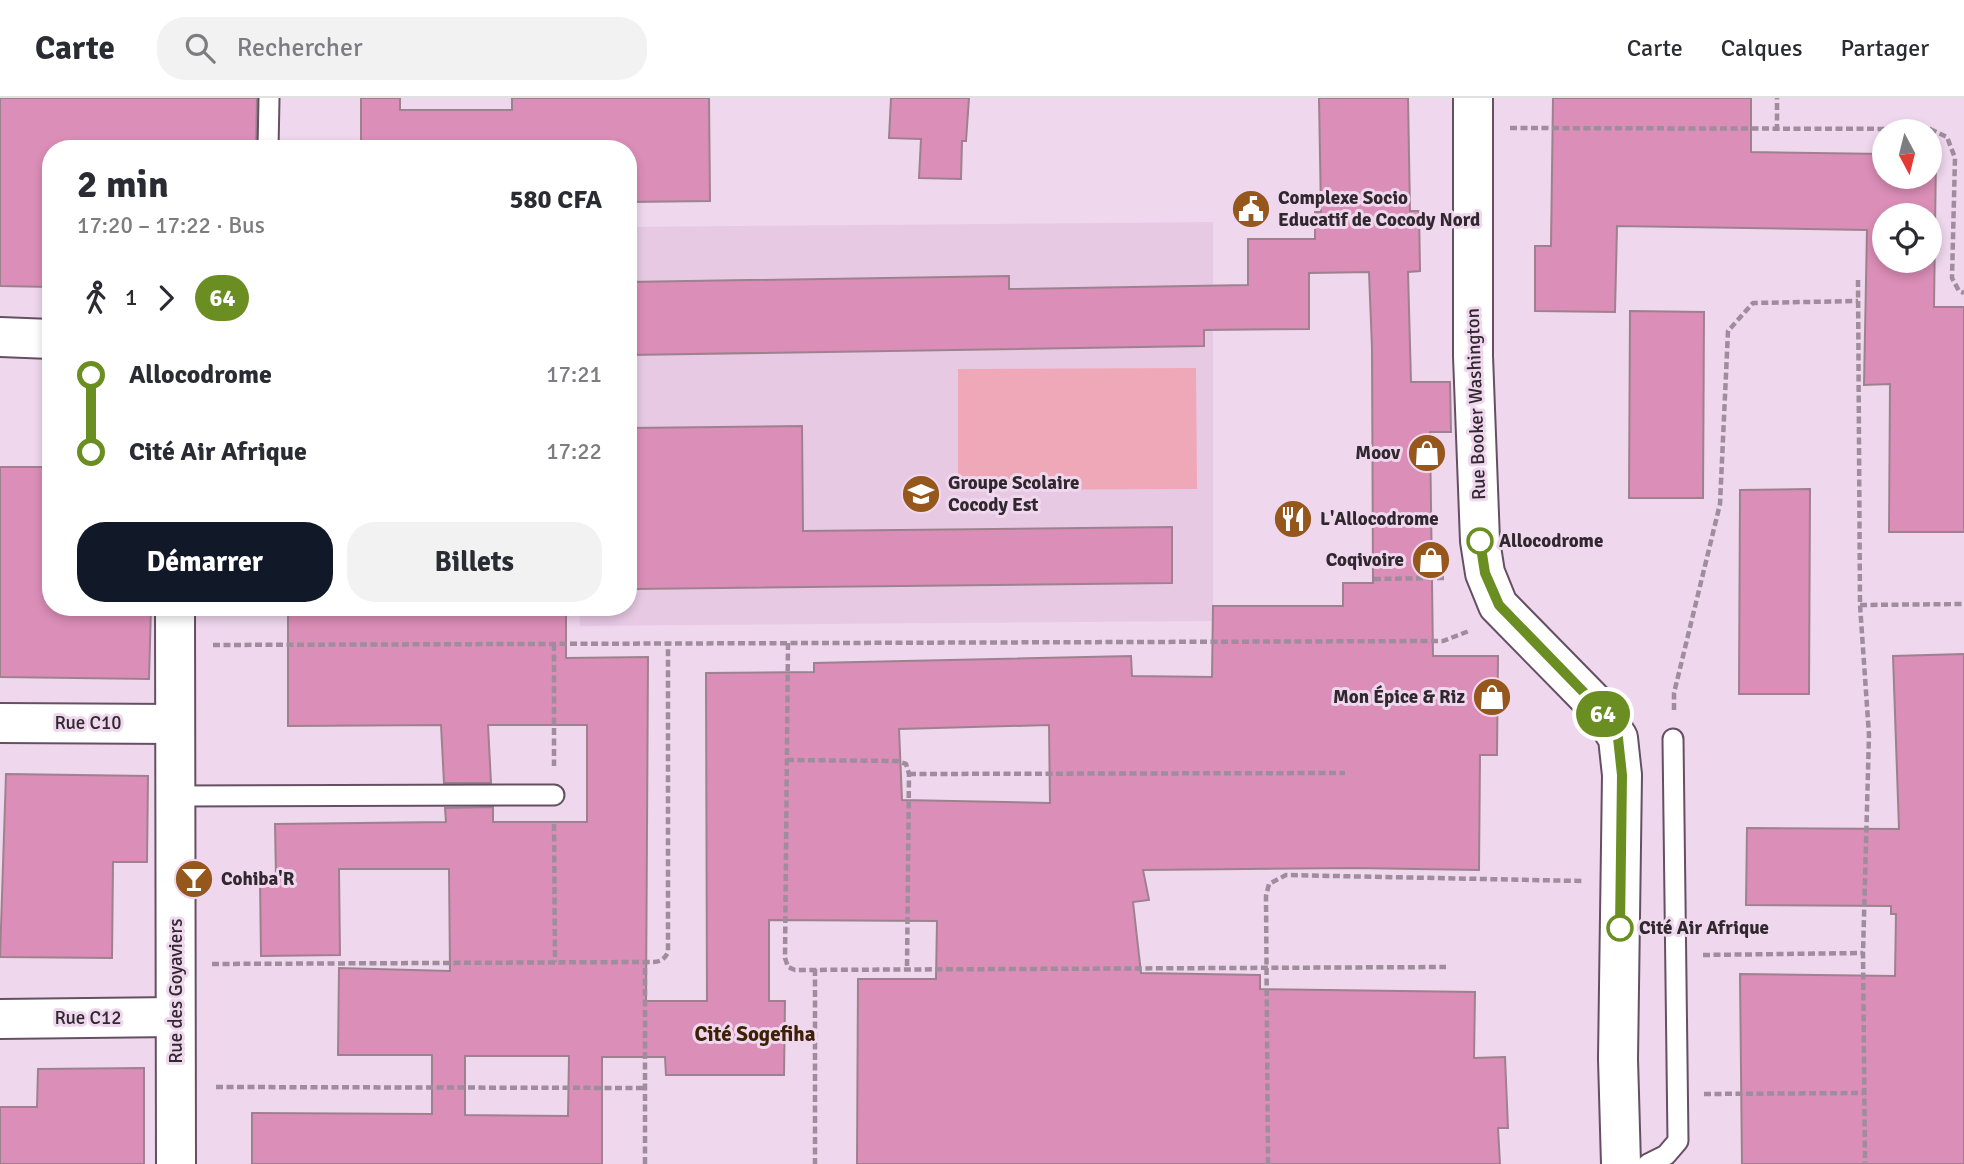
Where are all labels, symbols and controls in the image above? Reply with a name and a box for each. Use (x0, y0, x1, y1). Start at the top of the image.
search box (157, 17, 647, 80)
text: Carte (35, 28, 115, 69)
icon: search (181, 29, 219, 67)
text: Rechercher (237, 32, 363, 64)
text: Carte (1627, 33, 1683, 63)
text: Calques (1721, 33, 1802, 63)
text: Partager (1840, 33, 1929, 63)
north arrow (1872, 119, 1942, 189)
map controls (1872, 119, 1942, 273)
text: 2 min (77, 161, 169, 208)
text: 580 CFA (510, 184, 602, 216)
place label: Complexe Socio Educatif de Cocody Nord (1278, 186, 1480, 232)
public building icon: Complexe Socio Educatif de Cocody Nord (1230, 188, 1272, 230)
button: locate (1872, 203, 1942, 273)
text: 17:20 – 17:22 · Bus (77, 211, 265, 240)
icon: walk (77, 279, 115, 317)
icon: forward (147, 279, 185, 317)
text: 1 (125, 283, 137, 312)
text: 64 (209, 283, 235, 313)
street label: Rue Booker Washington (1461, 308, 1491, 500)
text: Allocodrome (129, 359, 272, 391)
text: 17:21 (546, 360, 602, 389)
shop icon: Moov (1406, 432, 1448, 474)
text: Cité Air Afrique (129, 436, 307, 468)
text: 17:22 (546, 437, 602, 466)
place label: Moov (1355, 441, 1401, 465)
place label: Groupe Scolaire Cocody Est (948, 471, 1079, 517)
school or university icon: Groupe Scolaire Cocody Est (900, 473, 942, 515)
restaurant icon: L'Allocodrome (1272, 498, 1314, 540)
place label: L'Allocodrome (1320, 507, 1439, 531)
button: Démarrer (77, 522, 333, 602)
button: Billets (347, 522, 602, 602)
marker: Allocodrome (1467, 528, 1493, 554)
place label: Allocodrome (1499, 529, 1603, 553)
shop icon: Coqivoire (1410, 539, 1452, 581)
place label: Coqivoire (1326, 548, 1404, 572)
shop icon: Mon Épice & Riz (1471, 676, 1513, 718)
place label: Mon Épice & Riz (1333, 685, 1465, 709)
line badge: 64 (1572, 691, 1634, 737)
text: 64 (1590, 699, 1616, 729)
street label: Rue C10 (54, 711, 122, 735)
bar icon: Cohiba'R (173, 858, 215, 900)
place label: Cohiba'R (221, 867, 295, 891)
marker: Cité Air Afrique (1607, 915, 1633, 941)
place label: Cité Air Afrique (1639, 916, 1769, 940)
street label: Rue des Goyaviers (164, 918, 188, 1064)
street label: Rue C12 (54, 1006, 122, 1030)
district label: Cité Sogefiha (695, 1021, 816, 1047)

